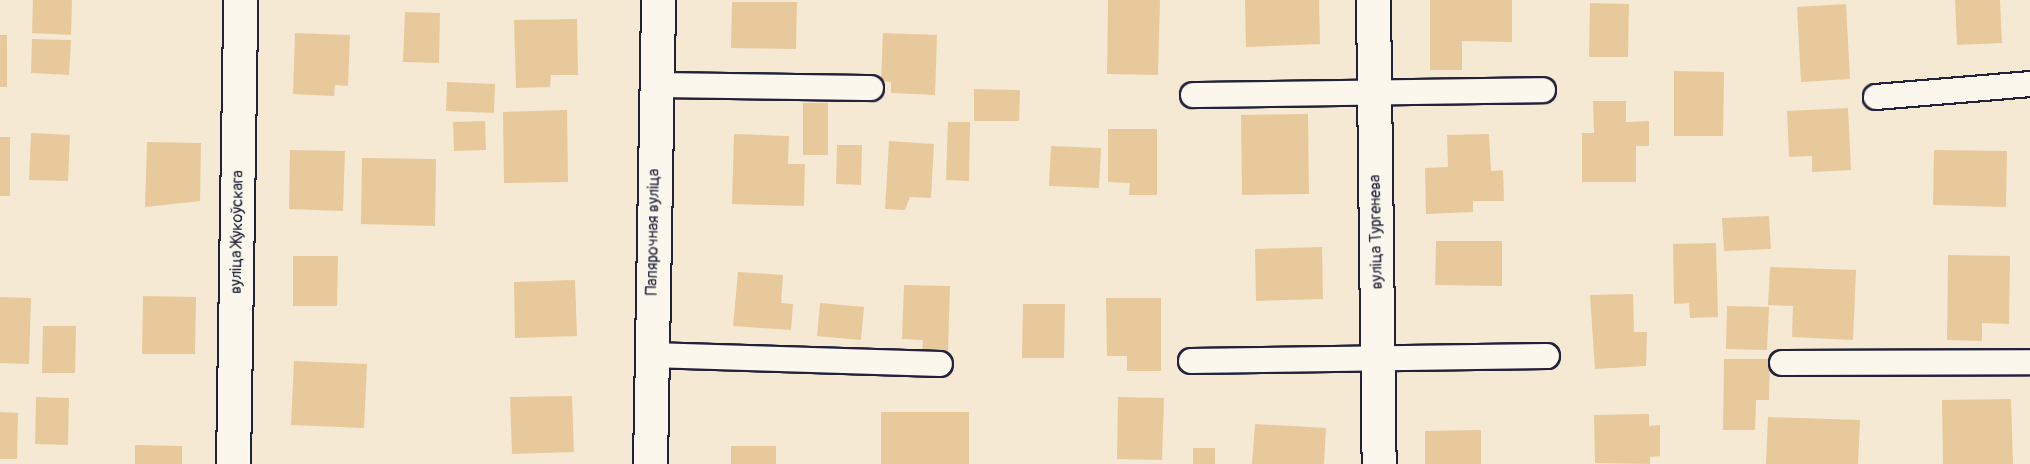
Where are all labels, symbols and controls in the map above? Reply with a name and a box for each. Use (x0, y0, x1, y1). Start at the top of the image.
street label: Папярочная вуліца (642, 168, 664, 296)
street label: вуліца Жукоўскага (226, 170, 248, 294)
street label: вуліца Тургенева (1365, 174, 1387, 290)

